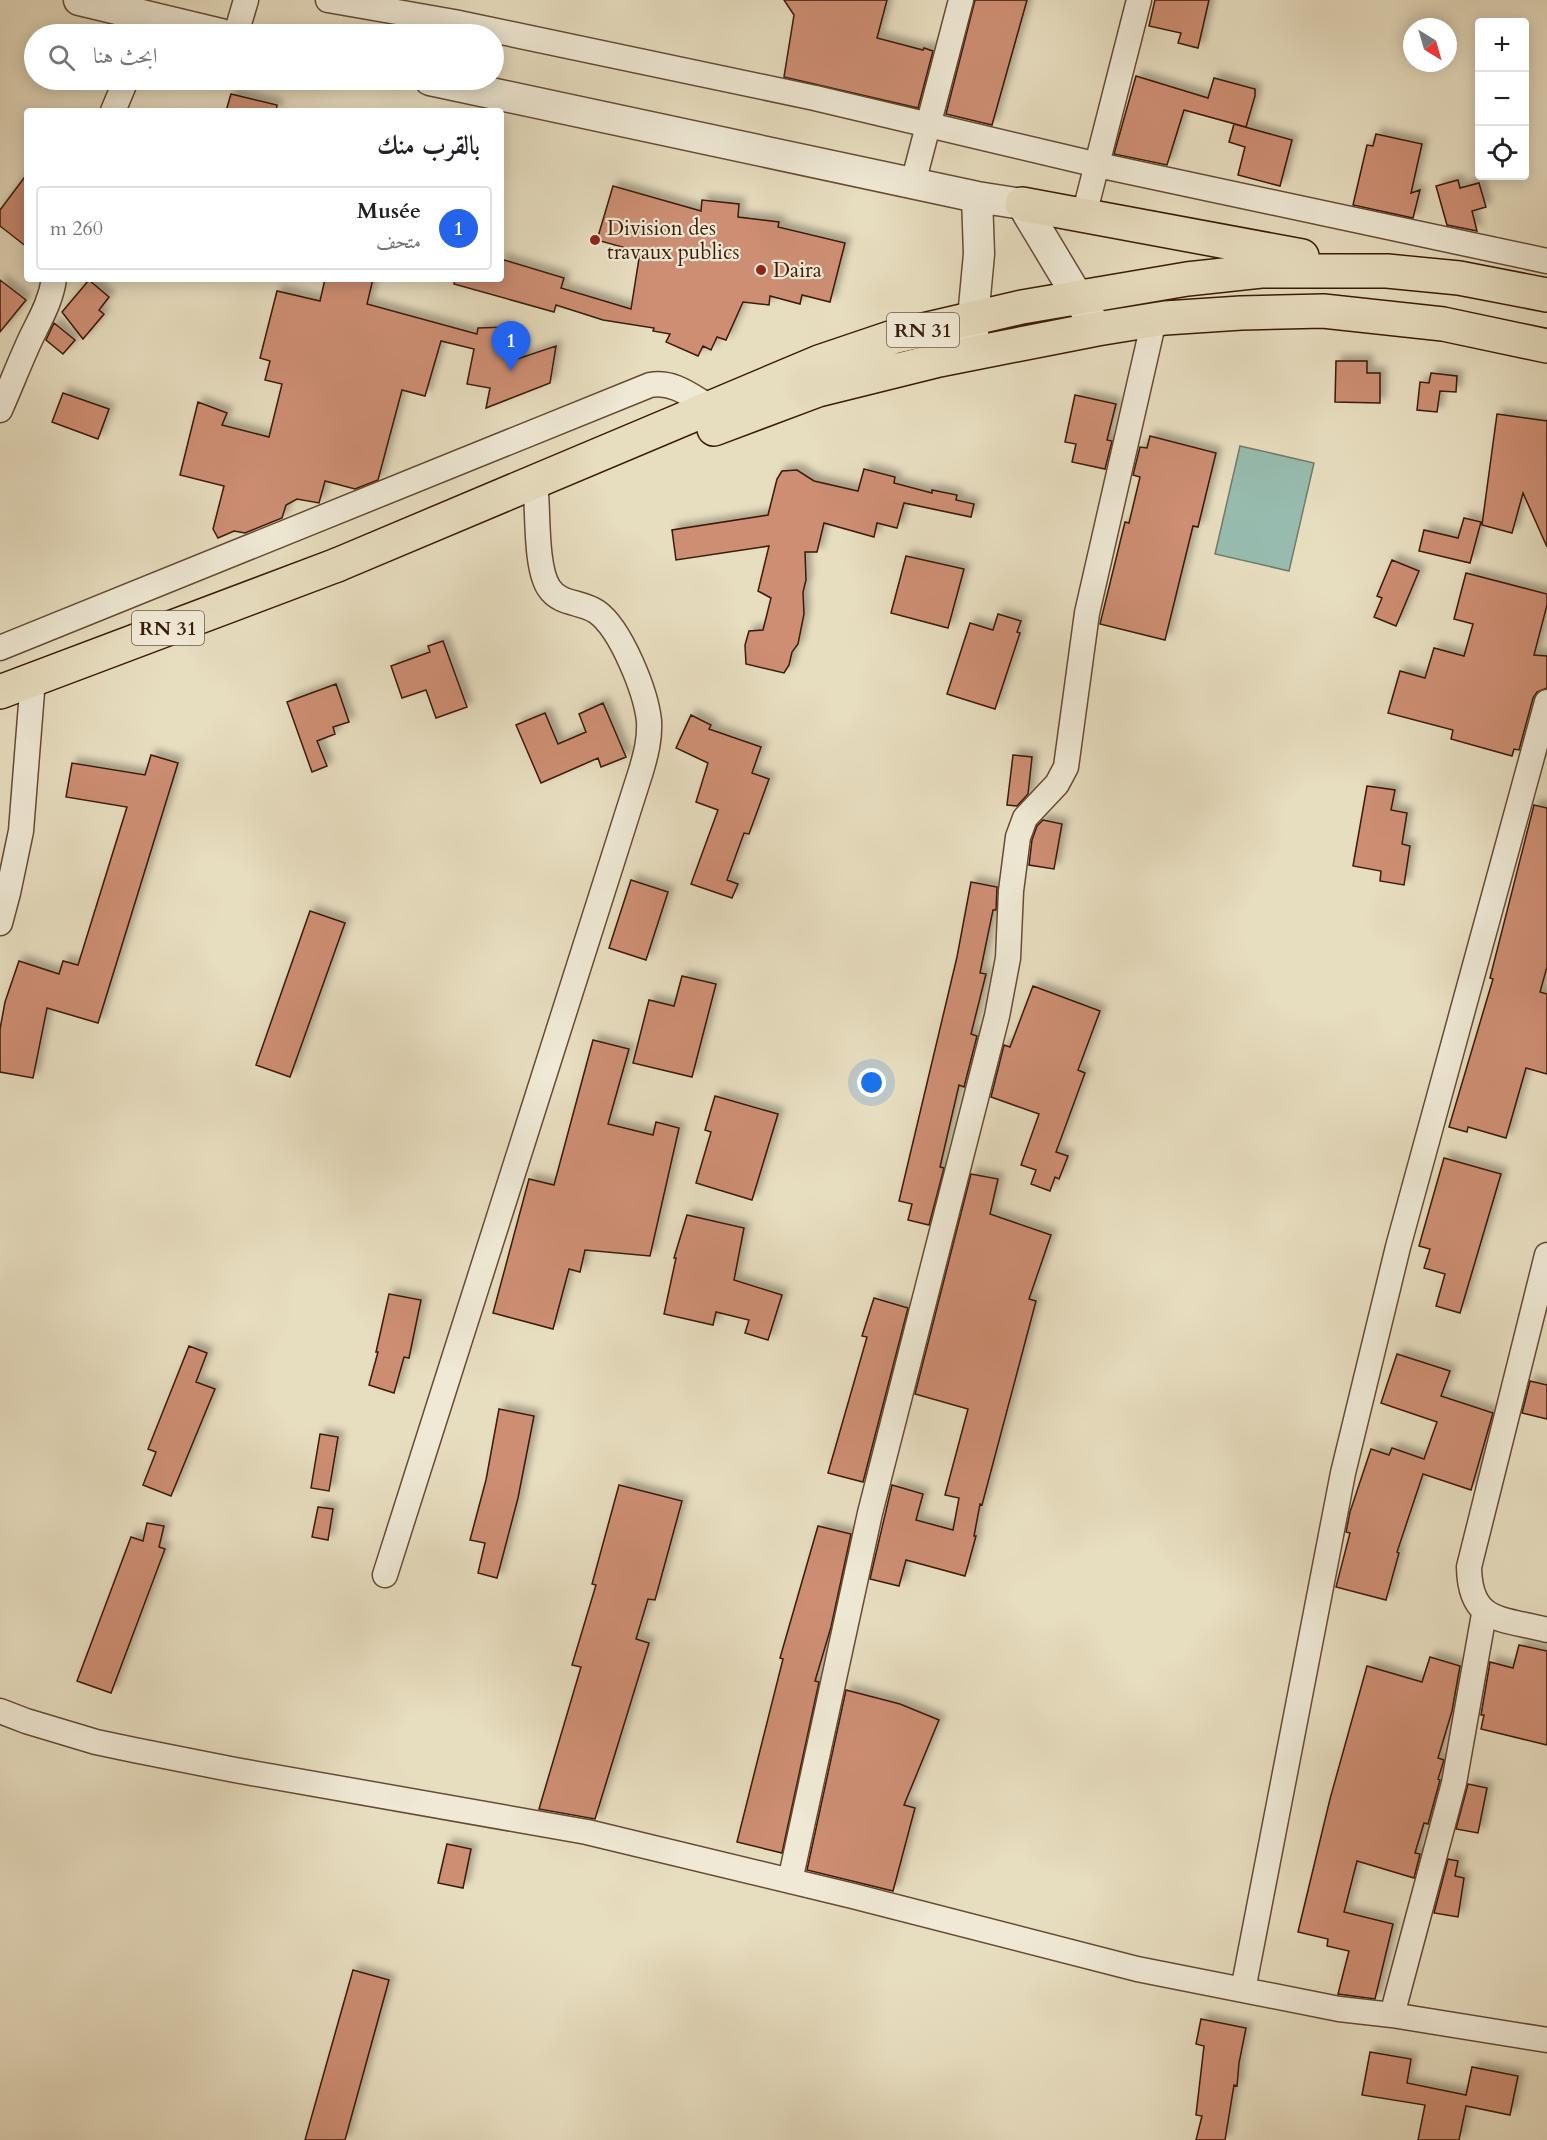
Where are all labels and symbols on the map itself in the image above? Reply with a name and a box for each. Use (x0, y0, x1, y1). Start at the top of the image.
north arrow (1403, 18, 1457, 72)
place label: Division des travaux publics (607, 214, 739, 267)
marker: Division des travaux publics (588, 233, 602, 247)
place label: Daira (773, 256, 822, 285)
marker: Daira (754, 263, 768, 277)
road number: RN 31 (887, 313, 959, 347)
pin: 1 (492, 322, 530, 371)
road number: RN 31 (132, 611, 204, 645)
your location (857, 1068, 886, 1097)

